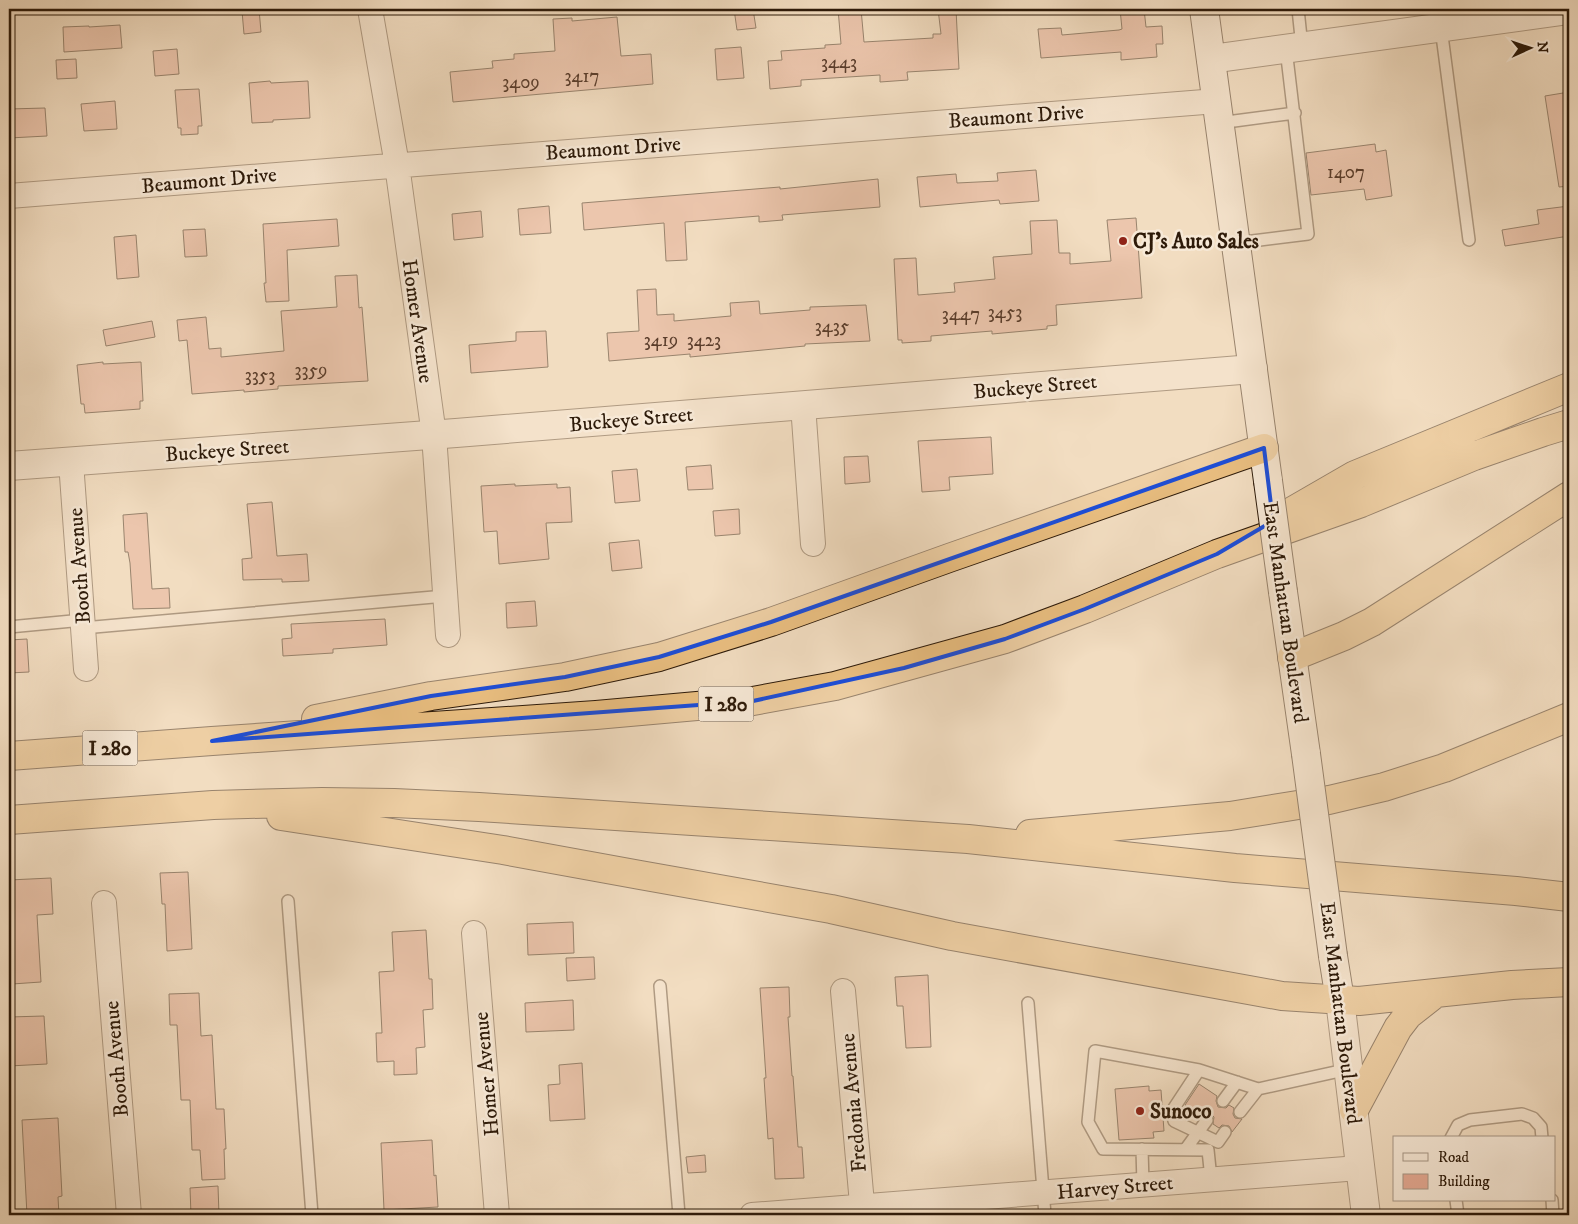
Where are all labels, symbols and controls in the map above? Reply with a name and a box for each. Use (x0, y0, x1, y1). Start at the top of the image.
north arrow (1506, 22, 1556, 72)
text: N (1533, 41, 1551, 54)
house number: 3443 (821, 51, 857, 74)
house number: 3417 (564, 65, 600, 88)
house number: 3409 (502, 71, 540, 94)
street label: Beaumont Drive (947, 99, 1085, 135)
street label: Beaumont Drive (544, 131, 682, 167)
house number: 1407 (1327, 161, 1365, 184)
street label: Beaumont Drive (140, 162, 278, 200)
place label: CJ's Auto Sales (1133, 229, 1259, 255)
marker: CJ's Auto Sales (1117, 235, 1129, 247)
street label: Homer Avenue (395, 258, 439, 385)
house number: 3453 (988, 301, 1022, 324)
house number: 3447 (942, 303, 980, 326)
house number: 3435 (815, 315, 850, 338)
house number: 3419 (644, 329, 678, 352)
house number: 3423 (687, 329, 721, 352)
house number: 3359 (294, 359, 328, 382)
house number: 3353 (245, 364, 275, 387)
street label: Buckeye Street (972, 369, 1098, 405)
street label: Buckeye Street (568, 402, 694, 438)
street label: Buckeye Street (164, 434, 290, 468)
street label: East Manhattan Boulevard (1257, 499, 1314, 725)
street label: Booth Avenue (63, 507, 97, 625)
road number: I 280 (698, 686, 754, 722)
road number: I 280 (82, 730, 138, 766)
street label: East Manhattan Boulevard (1313, 900, 1367, 1126)
street label: Booth Avenue (99, 999, 135, 1118)
street label: Homer Avenue (469, 1010, 505, 1137)
street label: Fredonia Avenue (835, 1032, 873, 1173)
place label: Sunoco (1150, 1099, 1212, 1125)
marker: Sunoco (1134, 1105, 1146, 1117)
legend (1393, 1136, 1556, 1202)
text: Road (1438, 1148, 1470, 1167)
street label: Harvey Street (1056, 1170, 1175, 1206)
text: Building (1438, 1172, 1490, 1191)

